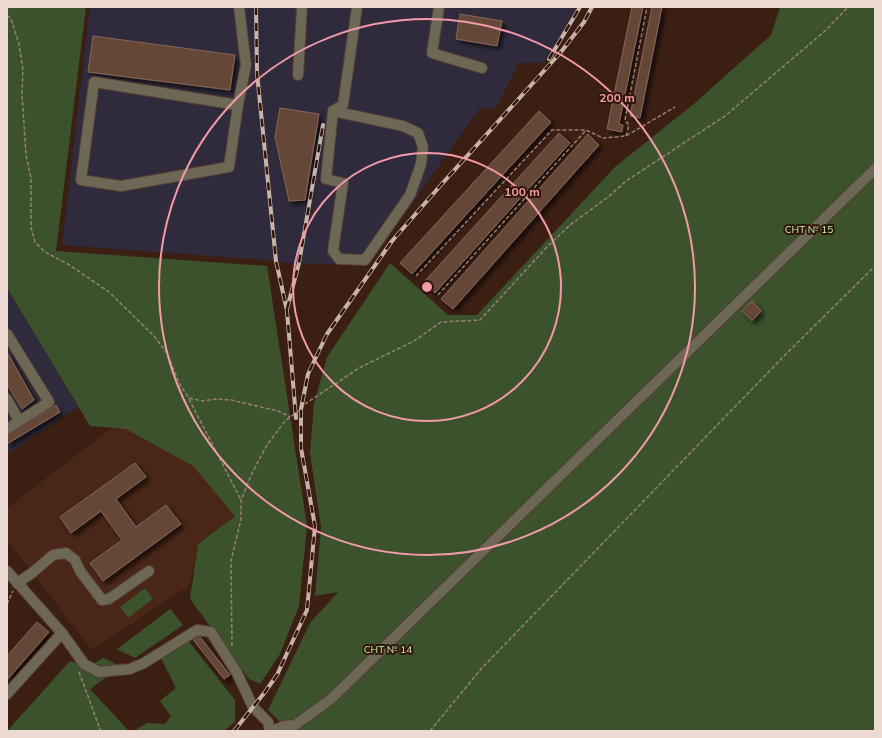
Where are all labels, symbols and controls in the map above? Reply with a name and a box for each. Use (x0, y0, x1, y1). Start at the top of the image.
text: 200 m (599, 90, 635, 106)
text: 100 m (504, 184, 540, 200)
park label: СНТ № 15 (785, 223, 833, 237)
centre of rings (420, 280, 434, 294)
park label: СНТ № 14 (364, 643, 412, 657)

